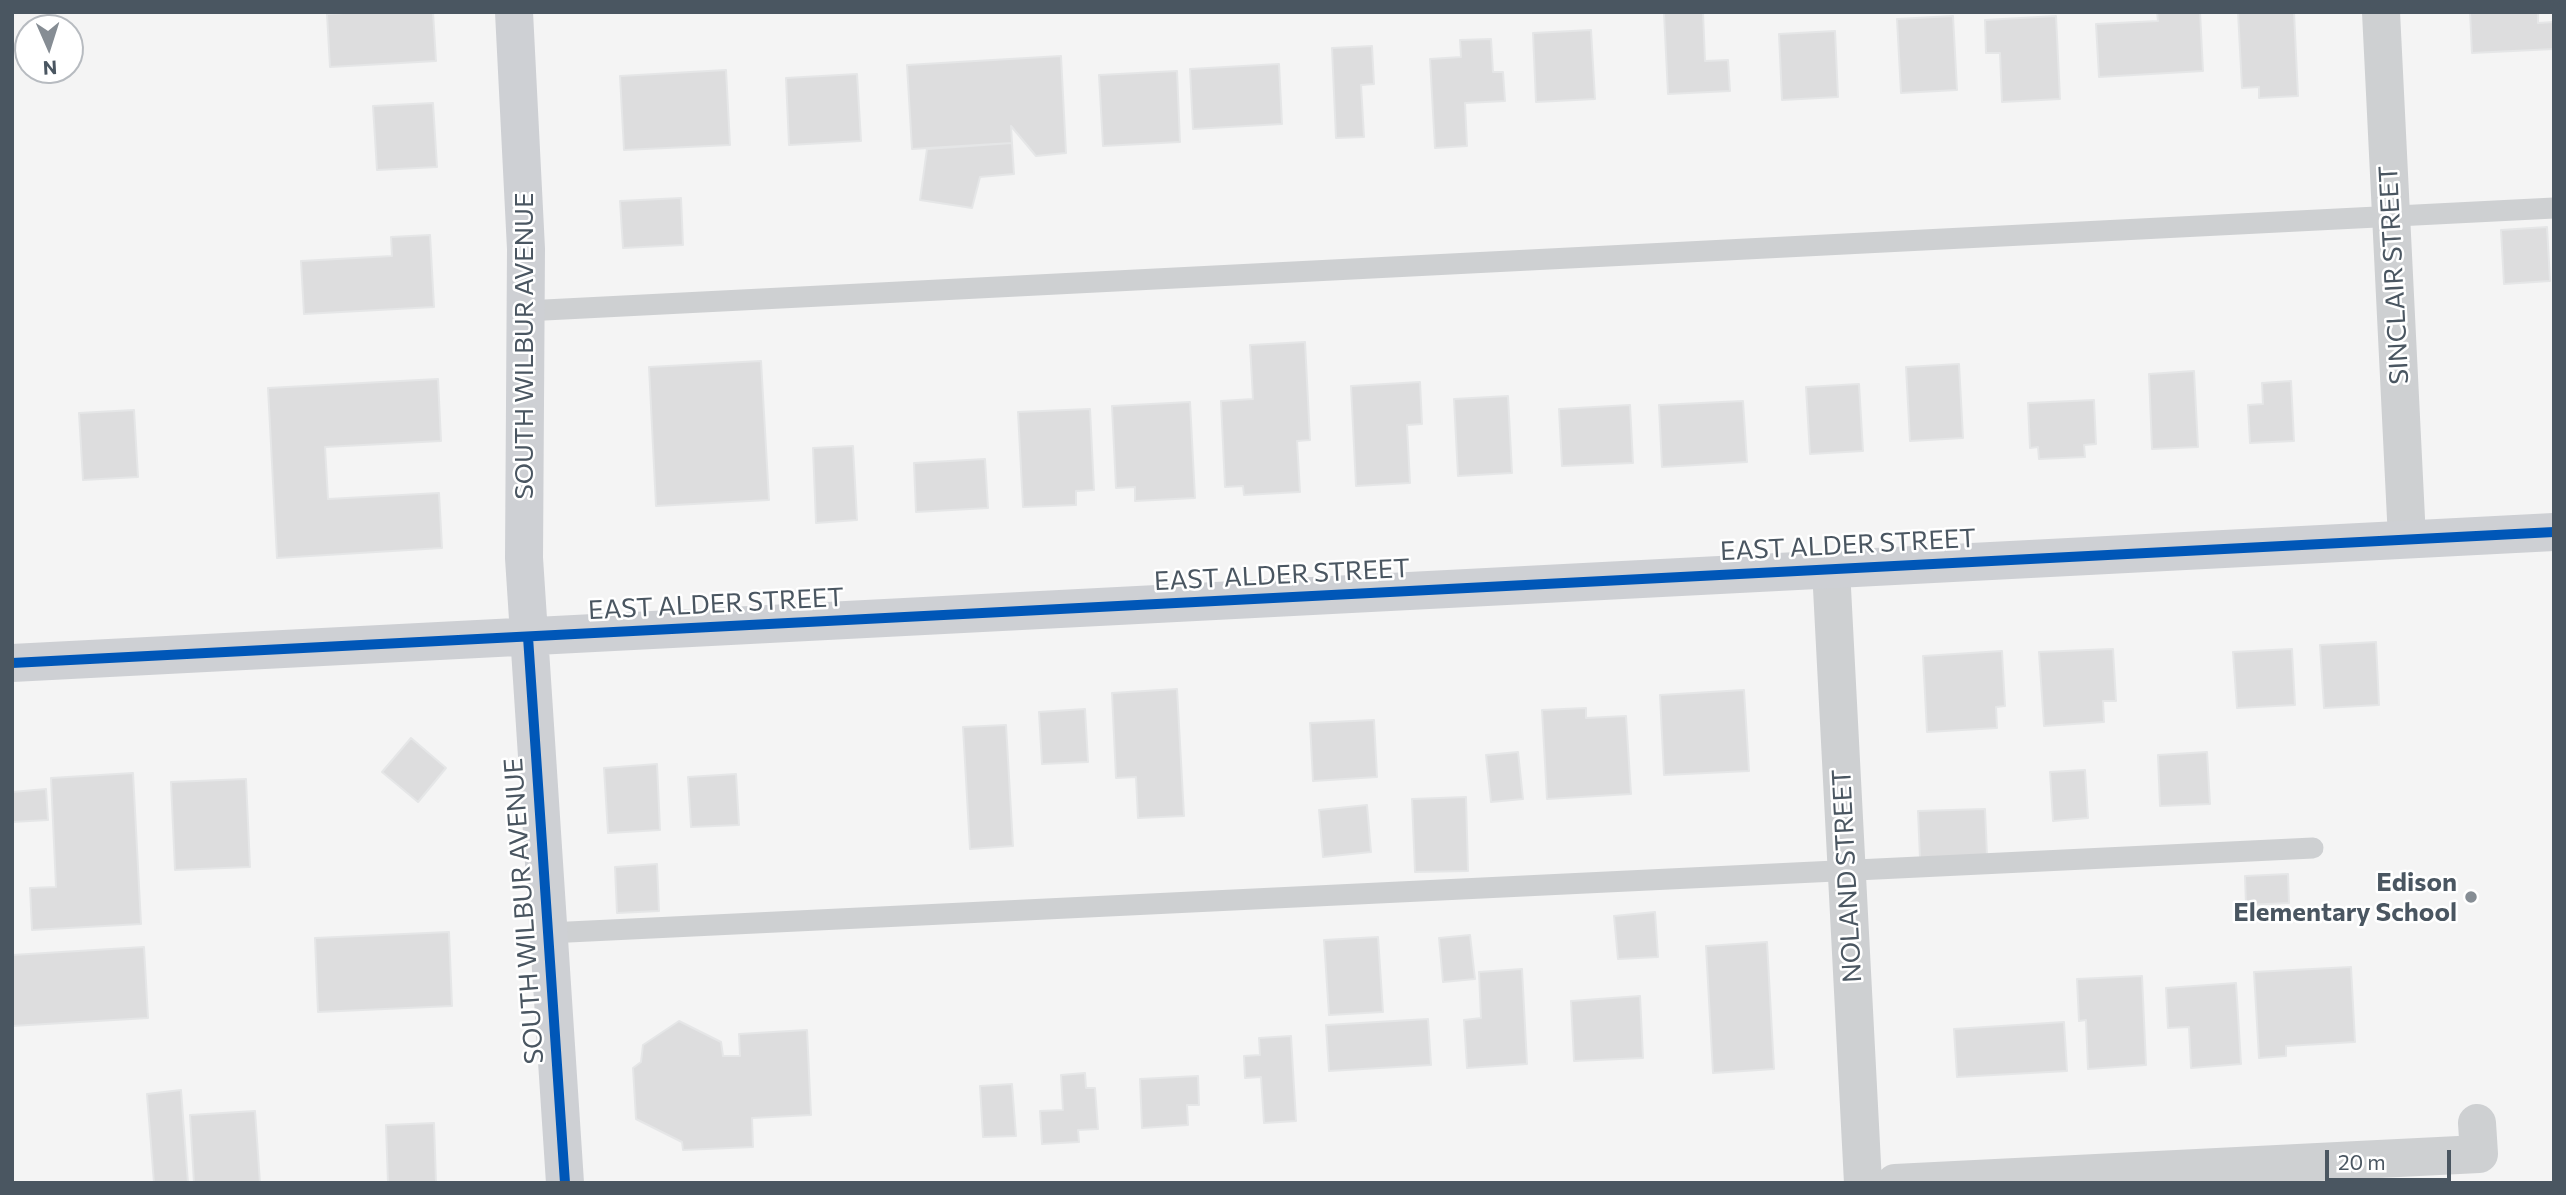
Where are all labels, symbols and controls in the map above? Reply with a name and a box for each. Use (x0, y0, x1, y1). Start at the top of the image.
north arrow (14, 14, 84, 84)
text: N (42, 57, 58, 80)
street label: SINCLAIR STREET (2373, 165, 2415, 385)
street label: SOUTH WILBUR AVENUE (508, 193, 540, 499)
street label: EAST ALDER STREET (1719, 523, 1977, 567)
street label: EAST ALDER STREET (1153, 553, 1411, 597)
street label: EAST ALDER STREET (587, 582, 845, 626)
street label: SOUTH WILBUR AVENUE (498, 757, 550, 1065)
street label: NOLAND STREET (1826, 768, 1868, 984)
place label: Edison Elementary School (2233, 866, 2457, 928)
marker: Edison Elementary School (2463, 889, 2479, 905)
scale bar (2328, 1136, 2454, 1180)
text: 20 m (2338, 1149, 2386, 1174)

